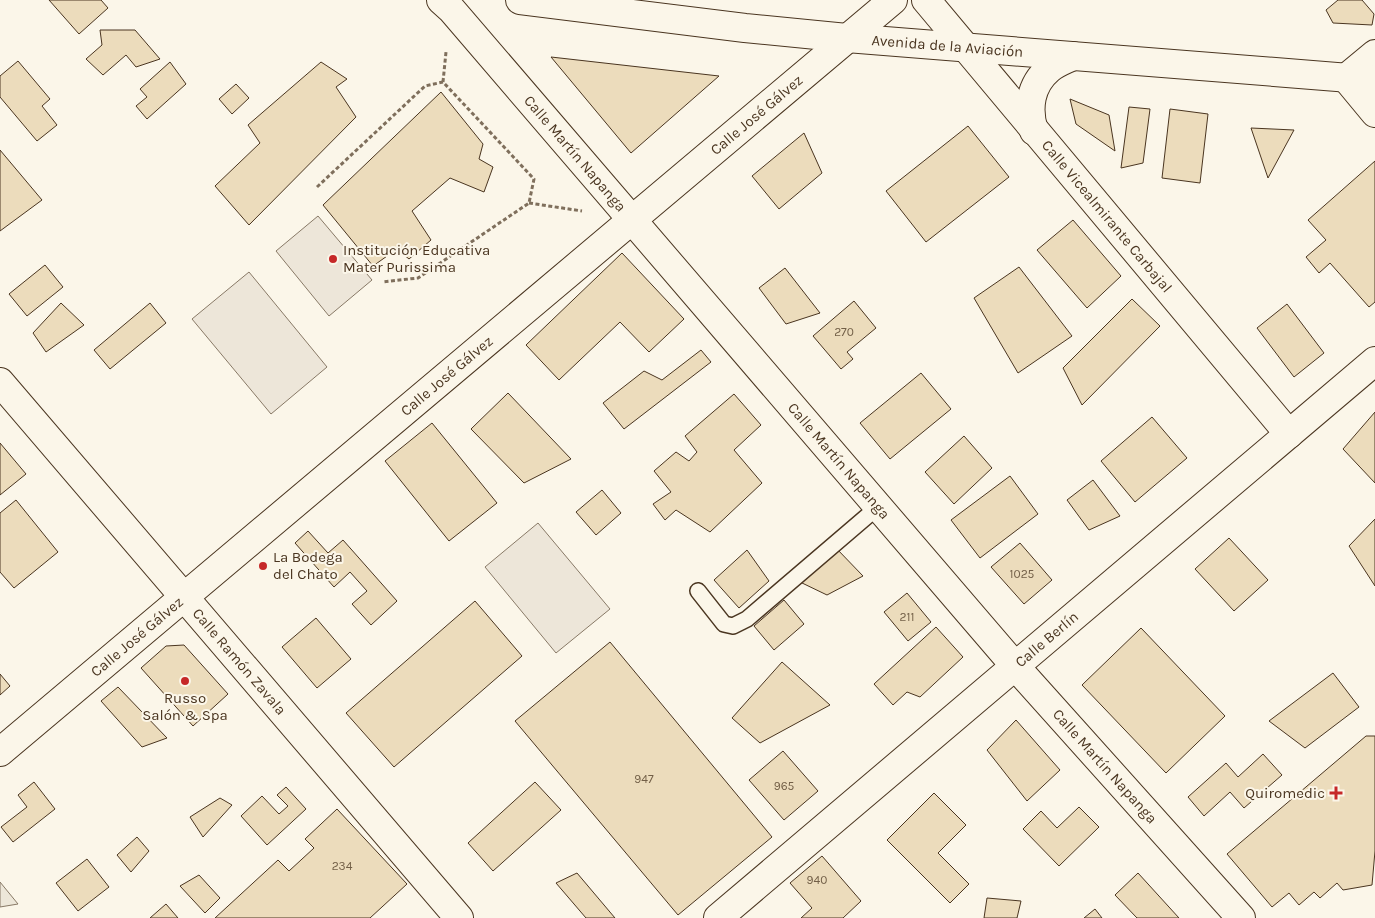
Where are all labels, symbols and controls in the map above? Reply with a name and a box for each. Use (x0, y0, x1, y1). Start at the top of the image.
street label: Avenida de la Aviación (871, 31, 1024, 61)
street label: Calle José Gálvez (707, 71, 806, 159)
street label: Calle Martín Napanga (520, 92, 630, 215)
street label: Calle Vicealmirante Carbajal (1038, 136, 1176, 296)
place label: Institución Educativa Mater Purissima (343, 241, 490, 276)
marker: Institución Educativa Mater Purissima (327, 253, 339, 265)
house number: 270 (834, 325, 854, 339)
street label: Calle José Gálvez (397, 332, 497, 420)
street label: Calle Martín Napanga (784, 399, 894, 523)
place label: La Bodega del Chato (273, 548, 343, 583)
marker: La Bodega del Chato (257, 560, 269, 572)
house number: 1025 (1010, 567, 1035, 581)
street label: Calle José Gálvez (87, 593, 187, 681)
street label: Calle Ramón Zavala (189, 604, 290, 719)
street label: Calle Berlín (1011, 607, 1082, 671)
house number: 211 (900, 610, 914, 624)
marker: Russo Salón & Spa (179, 675, 191, 687)
place label: Russo Salón & Spa (142, 689, 228, 724)
street label: Calle Martín Napanga (1049, 705, 1161, 827)
house number: 947 (634, 772, 654, 786)
house number: 965 (774, 779, 795, 793)
place label: Quiromedic (1245, 784, 1325, 802)
marker: Quiromedic (1329, 786, 1343, 800)
house number: 234 (332, 859, 353, 873)
house number: 940 (807, 873, 827, 887)

